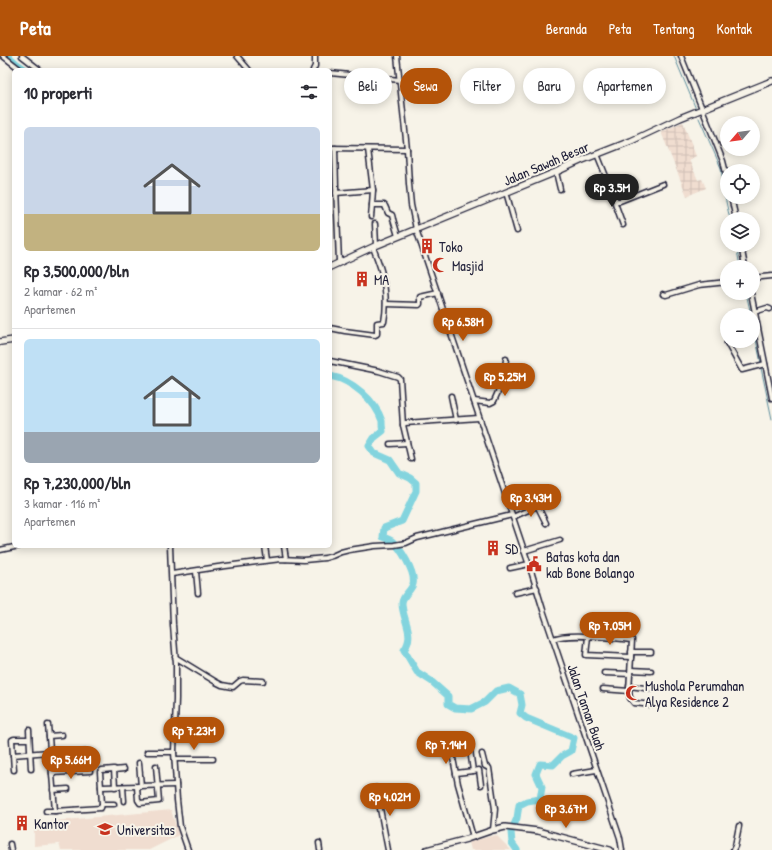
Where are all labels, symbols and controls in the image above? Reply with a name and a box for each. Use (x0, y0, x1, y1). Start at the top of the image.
text: Peta (20, 15, 51, 41)
text: Beranda (546, 19, 587, 38)
text: Peta (609, 19, 631, 38)
text: Tentang (653, 19, 695, 38)
text: Kontak (717, 19, 752, 38)
chip: Beli (344, 68, 392, 104)
chip: Sewa (400, 68, 452, 104)
chip: Filter (460, 68, 515, 104)
chip: Baru (523, 68, 575, 104)
chip: Apartemen (583, 68, 666, 104)
text: 10 properti (24, 81, 93, 104)
icon: filters (298, 81, 320, 103)
north arrow (720, 116, 760, 156)
map controls (720, 116, 760, 348)
street label: Jalan Sawah Besar (500, 136, 592, 190)
icon: home (136, 153, 208, 225)
button: locate (720, 164, 760, 204)
pin: Rp 3.5M (575, 174, 649, 208)
text: Rp 3.5M (594, 178, 630, 196)
button: layers (720, 212, 760, 252)
building icon: Toko (418, 237, 436, 255)
place label: Toko (439, 237, 463, 256)
mosque icon: Masjid (431, 256, 449, 274)
place label: Masjid (452, 256, 484, 276)
text: Rp 3,500,000/bln (24, 259, 129, 282)
button: + (720, 260, 760, 300)
building icon: MA (353, 270, 371, 288)
place label: MA (374, 270, 389, 289)
text: 2 kamar · 62 m² (24, 282, 97, 300)
text: Apartemen (24, 300, 76, 318)
pin: Rp 6.58M (422, 308, 504, 342)
button: − (720, 308, 760, 348)
text: Rp 6.58M (442, 312, 484, 330)
pin: Rp 5.25M (464, 363, 546, 397)
icon: home (136, 365, 208, 437)
text: Rp 5.25M (484, 367, 526, 385)
text: Rp 7,230,000/bln (24, 471, 131, 494)
pin: Rp 3.43M (490, 484, 572, 518)
text: Rp 3.43M (510, 488, 552, 506)
text: 3 kamar · 116 m² (24, 494, 100, 512)
text: Apartemen (24, 512, 76, 530)
building icon: SD (484, 539, 502, 557)
place label: SD (505, 539, 518, 558)
place label: Batas kota dan kab Bone Bolango (546, 547, 635, 583)
public building icon: Batas kota dan kab Bone Bolango (525, 555, 543, 573)
pin: Rp 7.05M (569, 612, 651, 646)
text: Rp 7.05M (589, 616, 631, 634)
street label: Jalan Taman Buah (563, 661, 611, 753)
place label: Mushola Perumahan Alya Residence 2 (645, 676, 744, 712)
mosque icon: Mushola Perumahan Alya Residence 2 (624, 684, 642, 702)
pin: Rp 7.23M (153, 717, 235, 751)
text: Rp 7.23M (172, 721, 216, 739)
pin: Rp 7.14M (405, 731, 487, 765)
text: Rp 7.14M (425, 735, 467, 753)
pin: Rp 5.66M (30, 746, 112, 780)
text: Rp 5.66M (51, 750, 91, 768)
pin: Rp 4.02M (349, 783, 431, 817)
text: Rp 4.02M (369, 787, 411, 805)
pin: Rp 3.67M (525, 795, 607, 829)
text: Rp 3.67M (545, 799, 587, 817)
building icon: Kantor (13, 814, 31, 832)
place label: Kantor (34, 814, 70, 833)
school or university icon: Universitas (96, 820, 114, 838)
place label: Universitas (117, 820, 175, 839)

